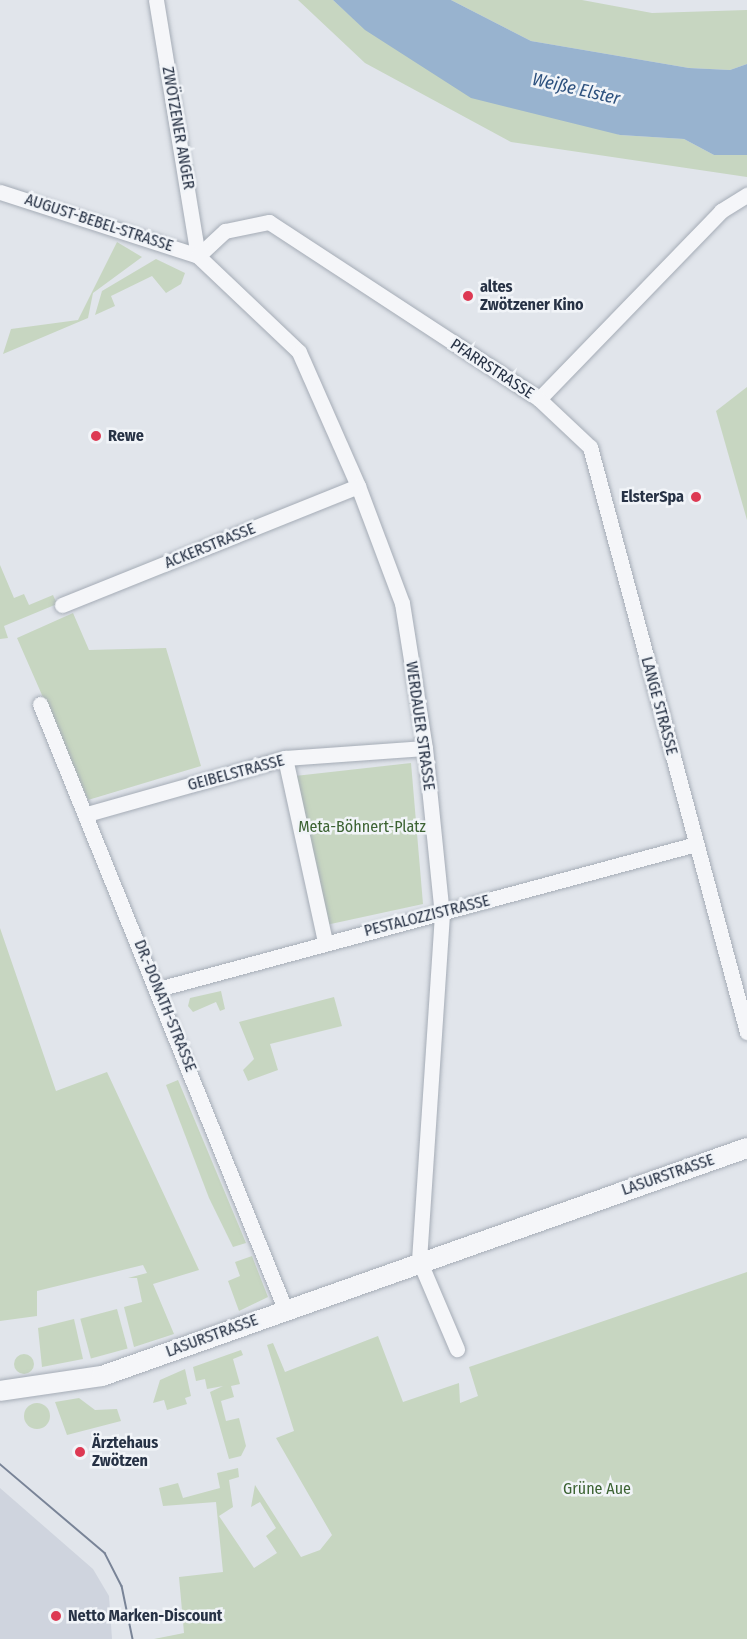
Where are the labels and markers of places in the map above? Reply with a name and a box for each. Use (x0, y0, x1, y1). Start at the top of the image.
place label: altes Zwötzener Kino (480, 277, 584, 315)
marker: altes Zwötzener Kino (461, 289, 475, 303)
place label: Rewe (108, 426, 144, 446)
marker: Rewe (89, 429, 103, 443)
place label: ElsterSpa (621, 487, 684, 507)
marker: ElsterSpa (689, 490, 703, 504)
place label: Ärztehaus Zwötzen (92, 1433, 158, 1471)
marker: Ärztehaus Zwötzen (73, 1445, 87, 1459)
place label: Netto Marken-Discount (68, 1606, 222, 1626)
marker: Netto Marken-Discount (49, 1609, 63, 1623)

